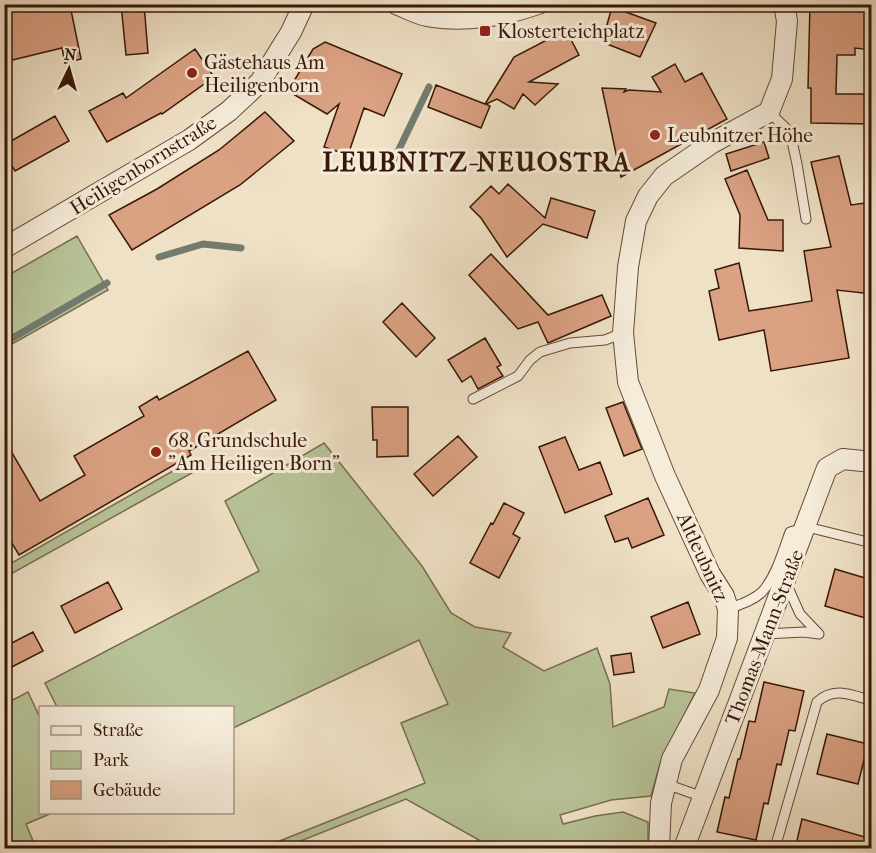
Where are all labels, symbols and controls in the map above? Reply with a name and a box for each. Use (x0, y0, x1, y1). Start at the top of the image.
place label: Klosterteichplatz (497, 20, 644, 43)
marker: Klosterteichplatz (478, 24, 492, 38)
north arrow (39, 39, 99, 99)
text: N (63, 45, 78, 65)
place label: Gästehaus Am Heiligenborn (204, 51, 325, 97)
marker: Gästehaus Am Heiligenborn (185, 66, 199, 80)
street label: Heiligenbornstraße (66, 111, 221, 220)
place label: Leubnitzer Höhe (667, 124, 813, 147)
marker: Leubnitzer Höhe (648, 128, 662, 142)
district label: LEUBNITZ-NEUOSTRA (323, 147, 631, 178)
place label: 68. Grundschule "Am Heiligen Born" (168, 429, 340, 475)
marker: 68. Grundschule "Am Heiligen Born" (149, 445, 163, 459)
street label: Altleubnitz (671, 508, 733, 606)
street label: Thomas-Mann-Straße (720, 546, 808, 728)
legend (39, 706, 234, 814)
text: Straße (93, 720, 144, 741)
text: Park (93, 750, 130, 771)
text: Gebäude (93, 780, 161, 801)

